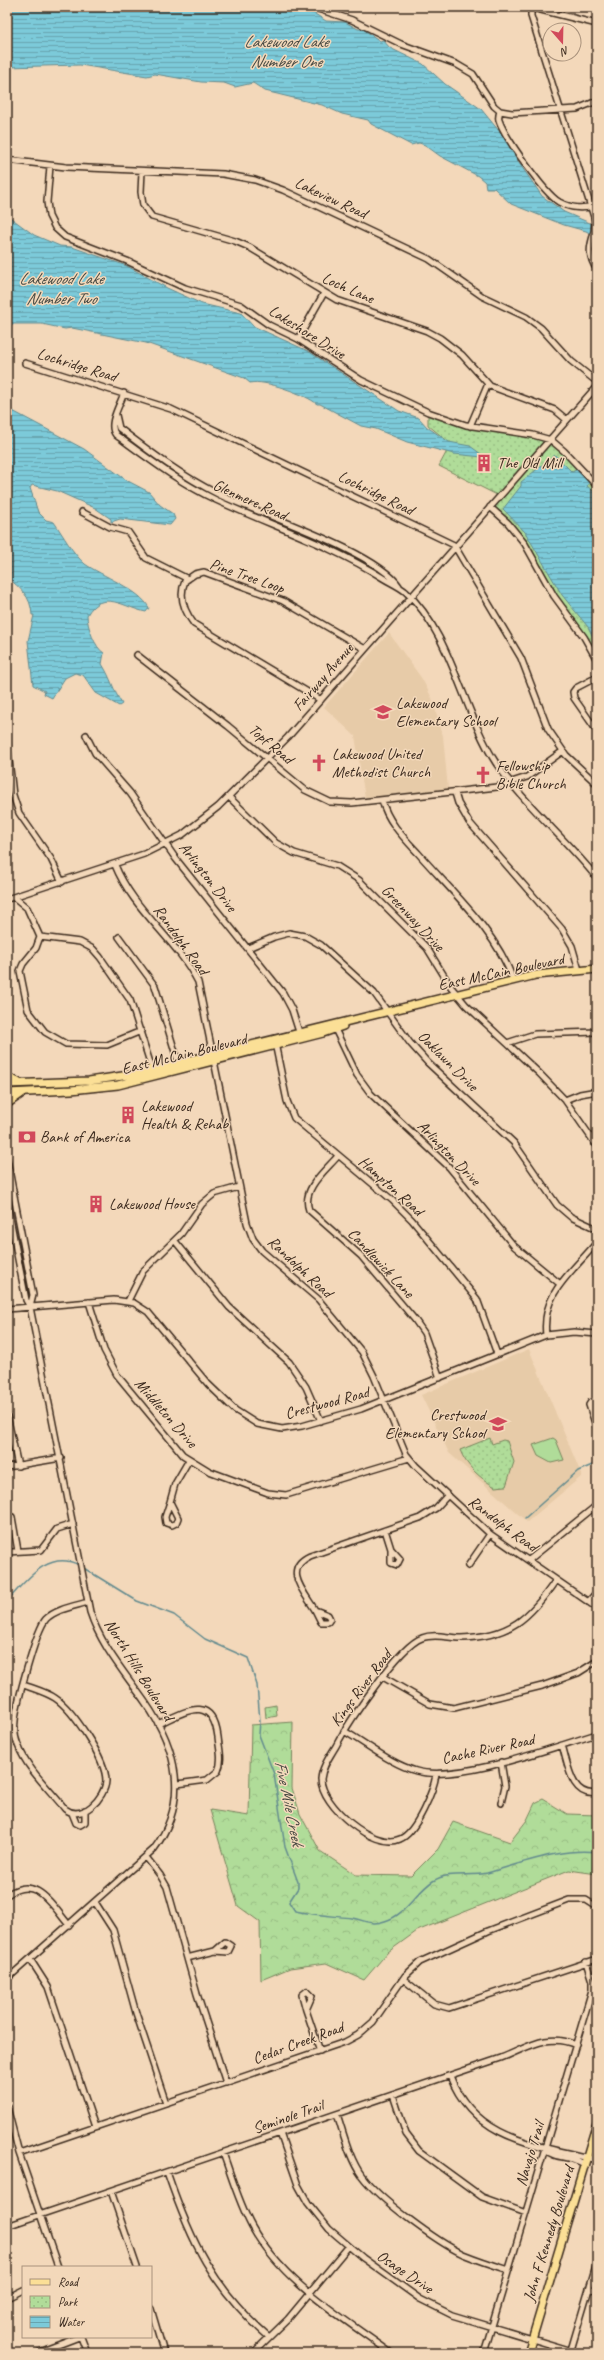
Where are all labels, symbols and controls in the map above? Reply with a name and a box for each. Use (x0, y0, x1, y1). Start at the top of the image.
north arrow (542, 22, 582, 62)
water label: Lakewood Lake Number One (244, 31, 330, 72)
text: N (558, 44, 571, 60)
street label: Lakeview Road (292, 173, 373, 225)
water label: Lakewood Lake Number Two (19, 268, 105, 309)
street label: Loch Lane (319, 268, 379, 309)
street label: Lakeshore Drive (265, 301, 351, 364)
street label: Lochridge Road (35, 343, 122, 387)
building icon: The Old Mill (474, 453, 494, 473)
place label: The Old Mill (497, 453, 565, 473)
street label: Lochridge Road (335, 466, 420, 521)
street label: Glenmere Road (210, 475, 293, 526)
street label: Pine Tree Loop (207, 554, 288, 598)
street label: Fairway Avenue (288, 638, 359, 715)
place label: Lakewood Elementary School (396, 693, 499, 731)
school or university icon: Lakewood Elementary School (373, 702, 393, 722)
street label: Topf Road (244, 719, 300, 770)
place label: Lakewood United Methodist Church (332, 744, 431, 782)
church icon: Lakewood United Methodist Church (309, 753, 329, 773)
place label: Fellowship Bible Church (496, 756, 566, 794)
church icon: Fellowship Bible Church (473, 765, 493, 785)
street label: Arlington Drive (175, 838, 242, 917)
street label: Greenway Drive (377, 881, 450, 957)
street label: Randolph Road (149, 901, 215, 981)
street label: East McCain Boulevard (436, 948, 568, 995)
street label: Oaklawn Drive (413, 1026, 484, 1097)
street label: East McCain Boulevard (120, 1028, 251, 1079)
place label: Lakewood Health & Rehab (141, 1096, 229, 1134)
building icon: Lakewood Health & Rehab (118, 1105, 138, 1125)
street label: Arlington Drive (413, 1116, 486, 1191)
bank icon: Bank of America (17, 1127, 37, 1147)
place label: Bank of America (40, 1127, 131, 1147)
street label: Hampton Road (354, 1152, 430, 1222)
building icon: Lakewood House (86, 1194, 106, 1214)
place label: Lakewood House (109, 1194, 197, 1214)
street label: Candlewick Lane (343, 1224, 420, 1304)
street label: Randolph Road (263, 1232, 339, 1304)
street label: Middleton Drive (130, 1374, 203, 1453)
street label: Crestwood Road (283, 1382, 374, 1424)
place label: Crestwood Elementary School (385, 1405, 488, 1443)
school or university icon: Crestwood Elementary School (488, 1414, 508, 1434)
street label: Randolph Road (464, 1491, 544, 1558)
street label: North Hills Boulevard (100, 1616, 180, 1727)
street label: Kings River Road (326, 1644, 398, 1730)
street label: Cache River Road (440, 1729, 539, 1769)
water label: Five Mile Creek (270, 1759, 309, 1850)
street label: Cedar Creek Road (250, 2016, 349, 2069)
street label: Seminole Trail (250, 2095, 329, 2138)
street label: Navajo Trail (511, 2116, 550, 2188)
street label: John F Kennedy Boulevard (519, 2161, 580, 2305)
street label: Osage Drive (373, 2246, 439, 2299)
legend (22, 2266, 152, 2338)
text: Road (58, 2274, 80, 2290)
text: Park (58, 2294, 79, 2310)
text: Water (58, 2314, 86, 2330)

